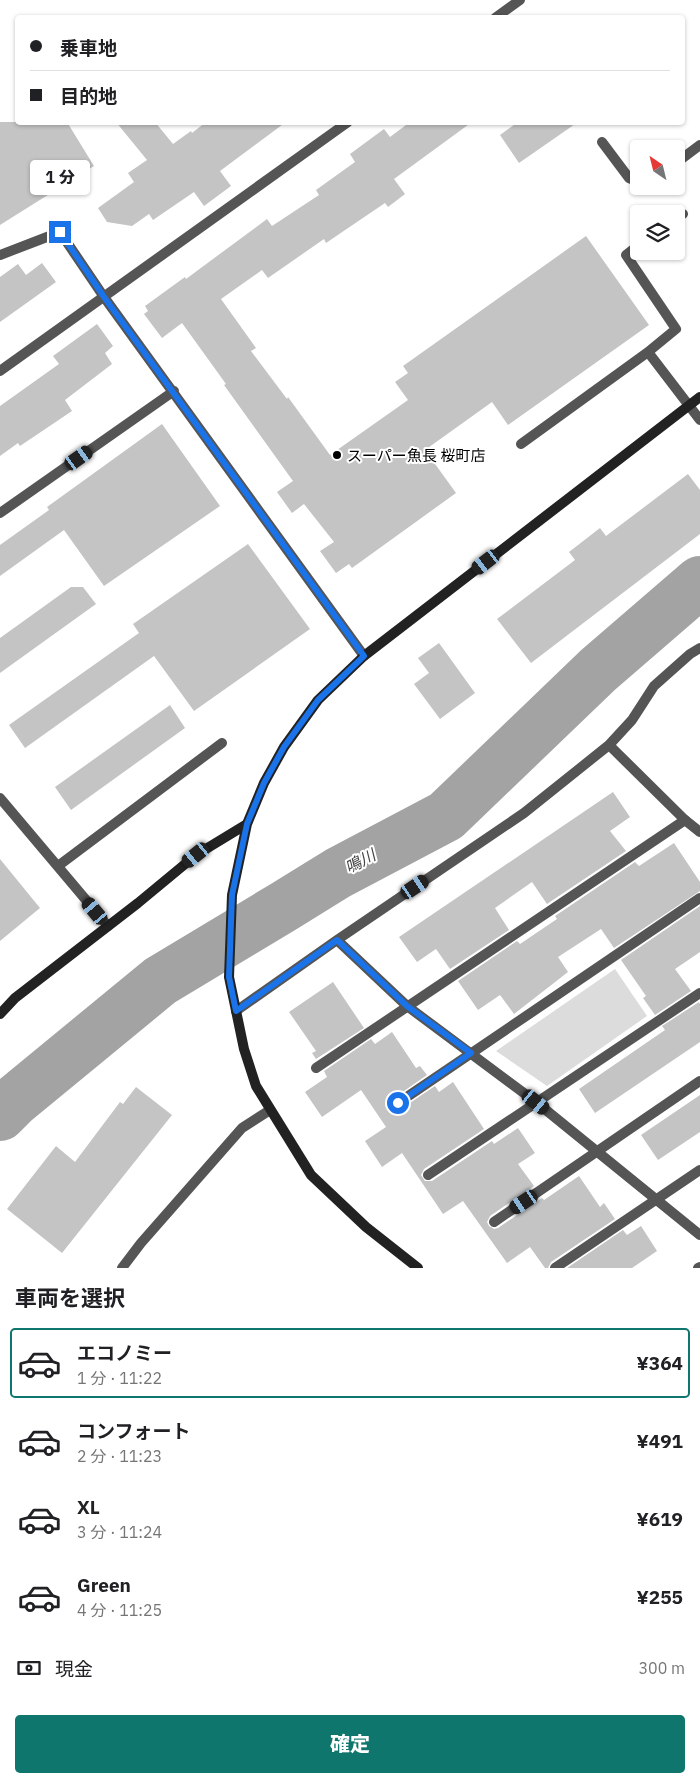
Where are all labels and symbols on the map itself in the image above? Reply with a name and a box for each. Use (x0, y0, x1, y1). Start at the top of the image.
north arrow (630, 140, 685, 195)
callout: 1 分 (30, 160, 90, 194)
route end (49, 221, 71, 243)
car (62, 443, 95, 473)
place label: スーパー魚長 桜町店 (347, 446, 485, 465)
marker: スーパー魚長 桜町店 (331, 449, 343, 461)
car (469, 547, 502, 577)
car (179, 840, 212, 870)
water label: 鳴川 (341, 844, 381, 877)
car (398, 872, 431, 902)
car (79, 895, 110, 927)
car (519, 1087, 552, 1117)
route start (387, 1092, 409, 1114)
car (507, 1187, 540, 1217)

